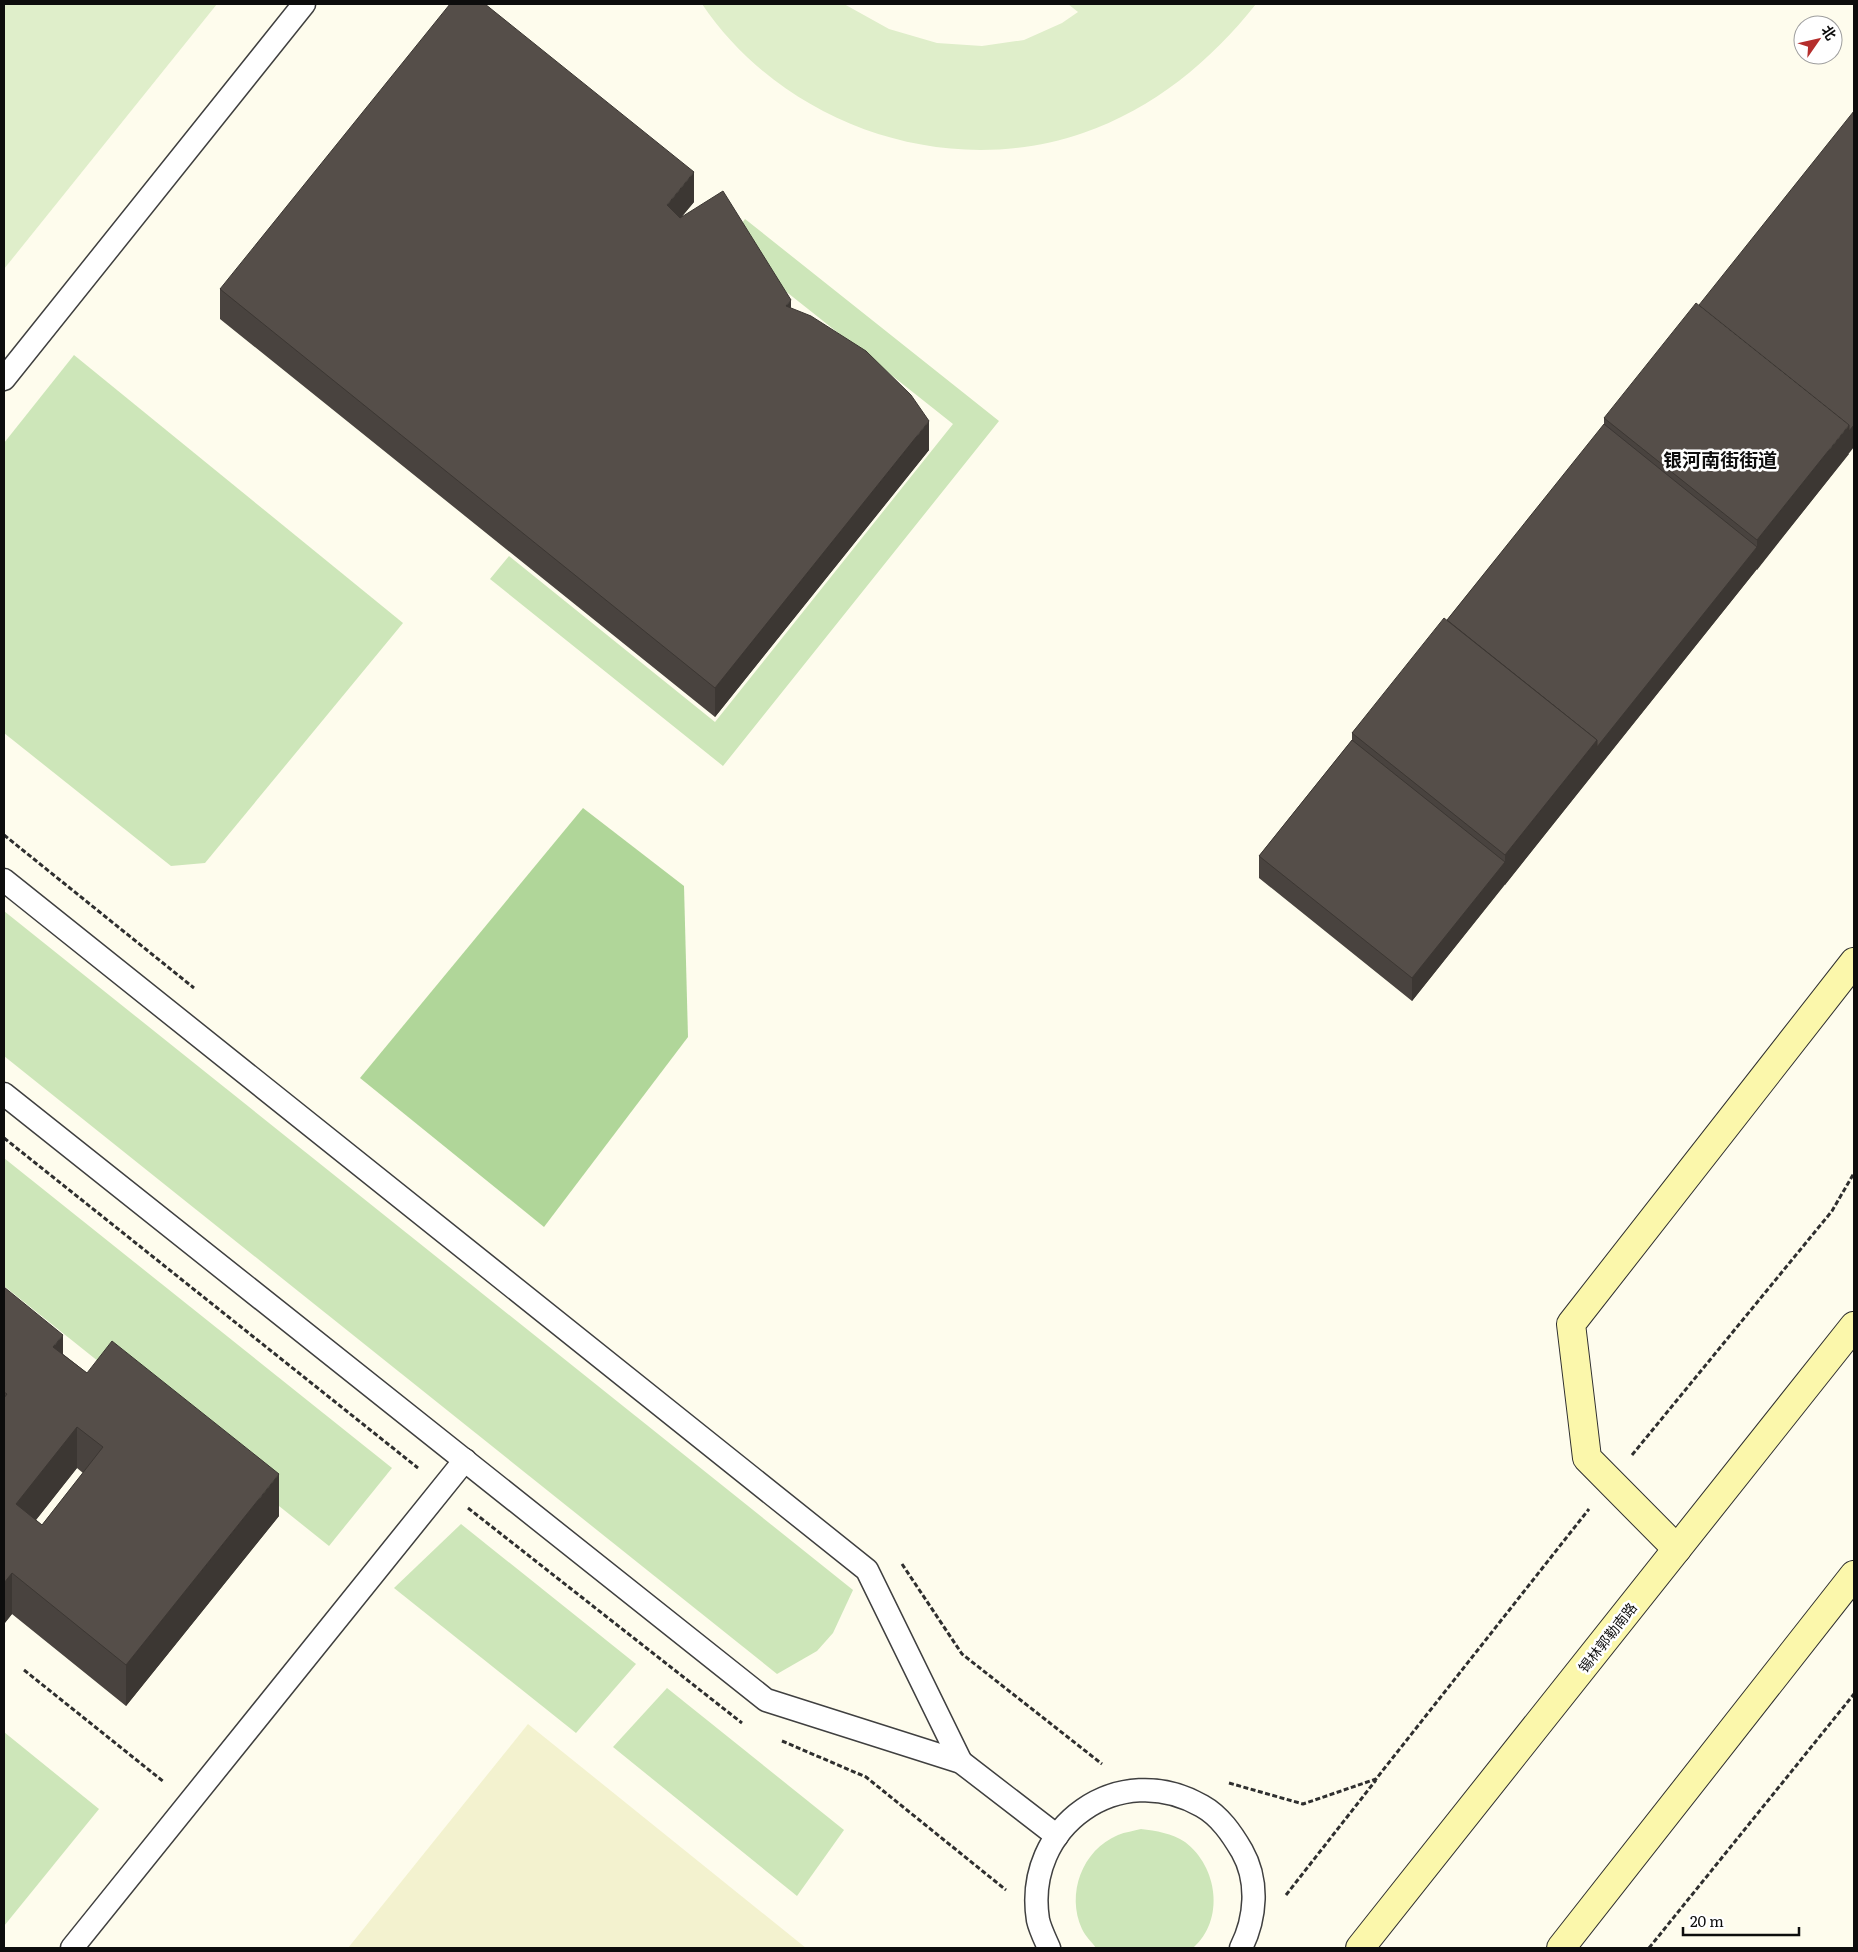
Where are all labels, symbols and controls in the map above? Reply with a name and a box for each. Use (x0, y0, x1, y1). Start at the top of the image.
north arrow (1793, 15, 1843, 65)
text: 北 (1817, 21, 1842, 44)
district label: 银河南街街道 (1663, 445, 1777, 473)
street label: 锡林郭勒南路 (1573, 1598, 1641, 1676)
scale bar (1683, 1904, 1799, 1936)
text: 20 m (1690, 1909, 1724, 1932)

